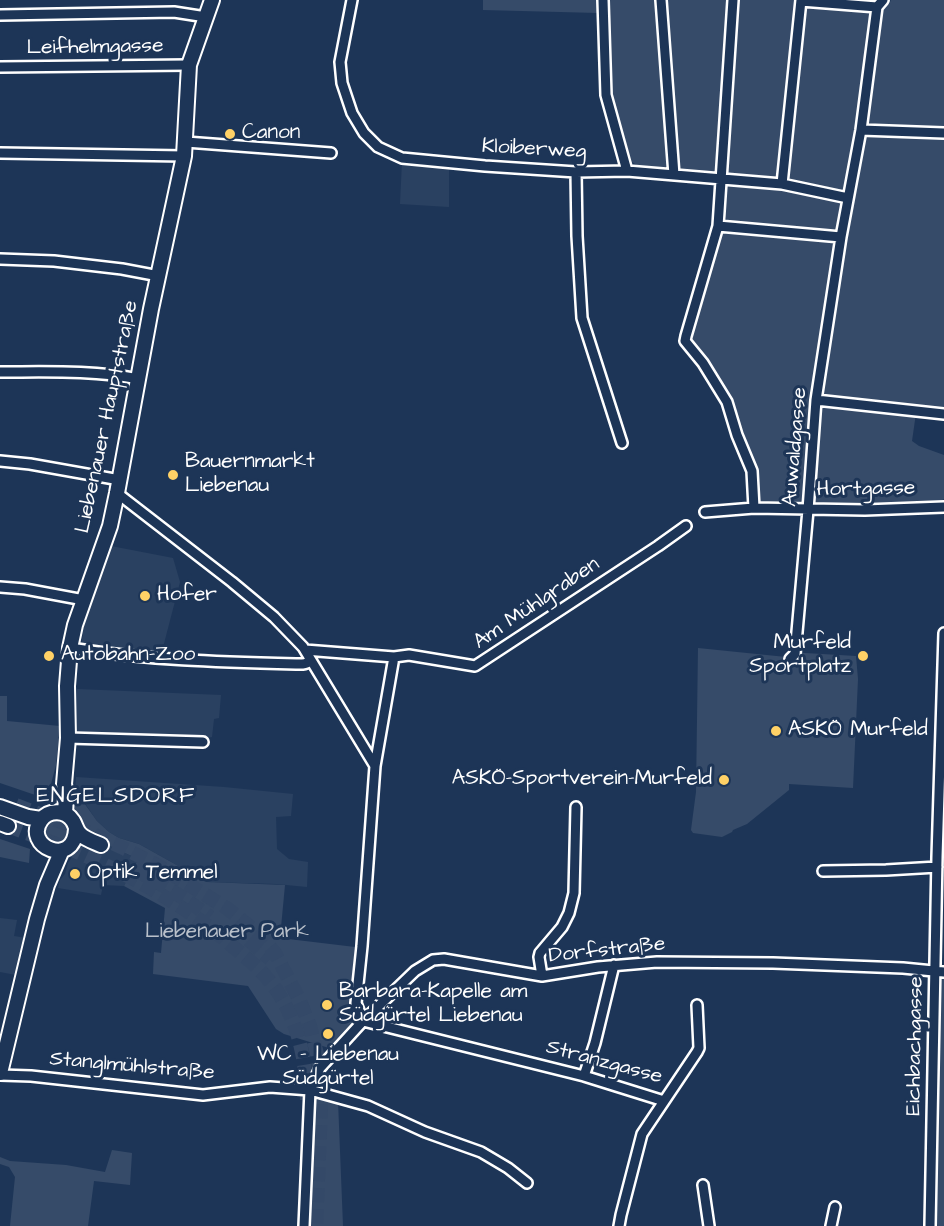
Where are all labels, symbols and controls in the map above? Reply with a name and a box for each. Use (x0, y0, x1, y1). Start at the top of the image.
street label: Leifhelmgasse (26, 34, 164, 62)
place label: Canon (242, 121, 300, 147)
marker: Canon (223, 127, 237, 141)
street label: Kloiberweg (481, 135, 587, 165)
street label: Liebenauer Hauptstraße (71, 298, 145, 536)
street label: Auwaldgasse (778, 386, 814, 508)
place label: Bauernmarkt Liebenau (185, 450, 315, 500)
marker: Bauernmarkt Liebenau (166, 468, 180, 482)
street label: Hortgasse (817, 477, 915, 503)
street label: Am Mühlgraben (469, 553, 605, 655)
place label: Hofer (157, 583, 217, 609)
marker: Hofer (138, 589, 152, 603)
place label: Murfeld Sportplatz (749, 631, 851, 681)
place label: Autobahn-Zoo (61, 643, 195, 669)
marker: Autobahn-Zoo (42, 649, 56, 663)
marker: Murfeld Sportplatz (856, 649, 870, 663)
place label: ASKÖ Murfeld (788, 718, 928, 744)
marker: ASKÖ Murfeld (769, 724, 783, 738)
place label: ASKÖ-Sportverein-Murfeld (452, 767, 712, 793)
marker: ASKÖ-Sportverein-Murfeld (717, 773, 731, 787)
district label: ENGELSDORF (36, 784, 196, 810)
place label: Optik Temmel (87, 861, 218, 887)
marker: Optik Temmel (68, 867, 82, 881)
park label: Liebenauer Park (145, 920, 309, 946)
street label: Dorfstraße (547, 932, 667, 970)
street label: Eichbachgasse (902, 976, 930, 1116)
place label: Barbara-Kapelle am Südgürtel Liebenau (339, 980, 527, 1030)
marker: Barbara-Kapelle am Südgürtel Liebenau (320, 998, 334, 1012)
marker: WC - Liebenau Südgürtel (321, 1027, 335, 1041)
street label: Stranzgasse (543, 1035, 665, 1091)
place label: WC - Liebenau Südgürtel (257, 1043, 399, 1093)
street label: Stanglmühlstraße (48, 1047, 216, 1087)

